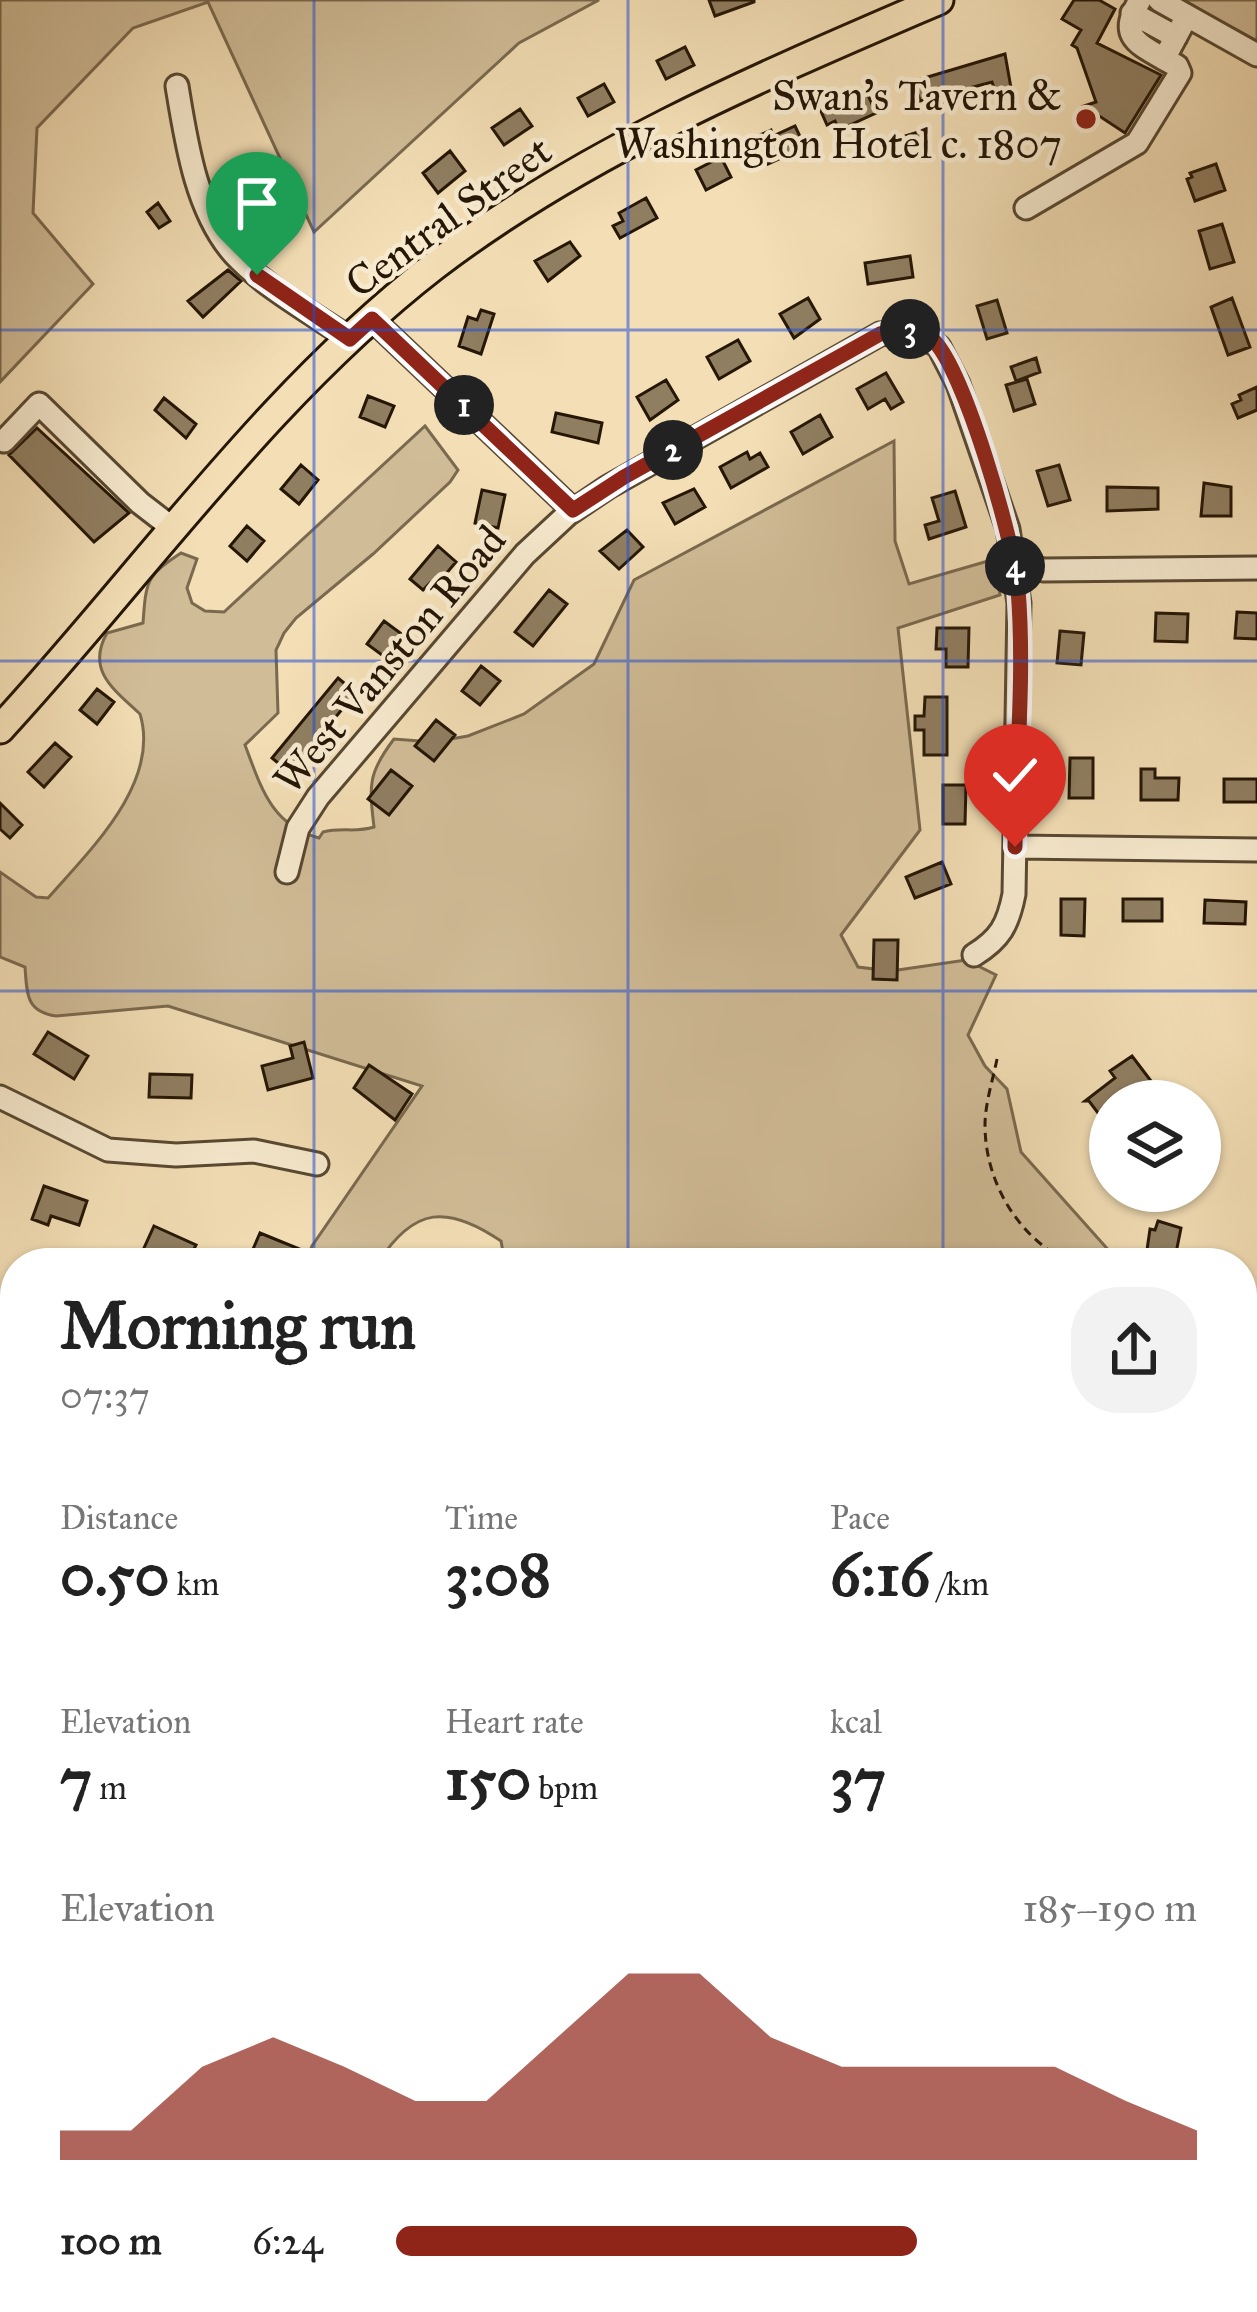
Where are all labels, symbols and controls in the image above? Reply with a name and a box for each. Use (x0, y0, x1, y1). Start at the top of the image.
place label: Swan's Tavern & Washington Hotel c. 1807 (614, 70, 1062, 170)
marker: Swan's Tavern & Washington Hotel c. 1807 (1073, 106, 1099, 132)
street label: Central Street (336, 125, 562, 309)
pin (206, 152, 308, 275)
icon: arrive (224, 170, 290, 236)
pin: 3 (880, 299, 940, 359)
text: 3 (903, 309, 917, 349)
pin: 1 (434, 375, 494, 435)
text: 1 (457, 385, 471, 425)
pin: 2 (643, 420, 703, 480)
text: 2 (665, 430, 681, 470)
street label: West Vanston Road (262, 515, 517, 804)
pin: 4 (985, 536, 1045, 596)
text: 4 (1006, 546, 1024, 586)
pin (964, 724, 1066, 847)
icon: check (982, 742, 1048, 808)
map controls (1089, 1080, 1221, 1212)
button: layers (1089, 1080, 1221, 1212)
text: Morning run (60, 1285, 416, 1366)
button: share (1071, 1287, 1197, 1413)
text: 07:37 (60, 1371, 150, 1419)
text: Distance (60, 1498, 178, 1538)
text: Time (445, 1498, 518, 1538)
text: Pace (830, 1498, 890, 1538)
text: 0.50 (60, 1538, 169, 1611)
text: 3:08 (445, 1538, 551, 1611)
text: 6:16 (830, 1538, 930, 1611)
text: km (169, 1564, 220, 1604)
text: /km (930, 1564, 989, 1604)
text: Elevation (60, 1702, 191, 1742)
text: Heart rate (445, 1702, 584, 1742)
text: kcal (830, 1702, 882, 1742)
text: 7 (60, 1742, 92, 1815)
text: 150 (445, 1742, 531, 1815)
text: 37 (830, 1742, 886, 1815)
text: m (92, 1768, 127, 1808)
text: bpm (531, 1768, 598, 1808)
text: Elevation (60, 1884, 215, 1932)
text: 185–190 m (1022, 1884, 1197, 1932)
text: 100 m (60, 2217, 162, 2265)
text: 6:24 (252, 2217, 323, 2265)

